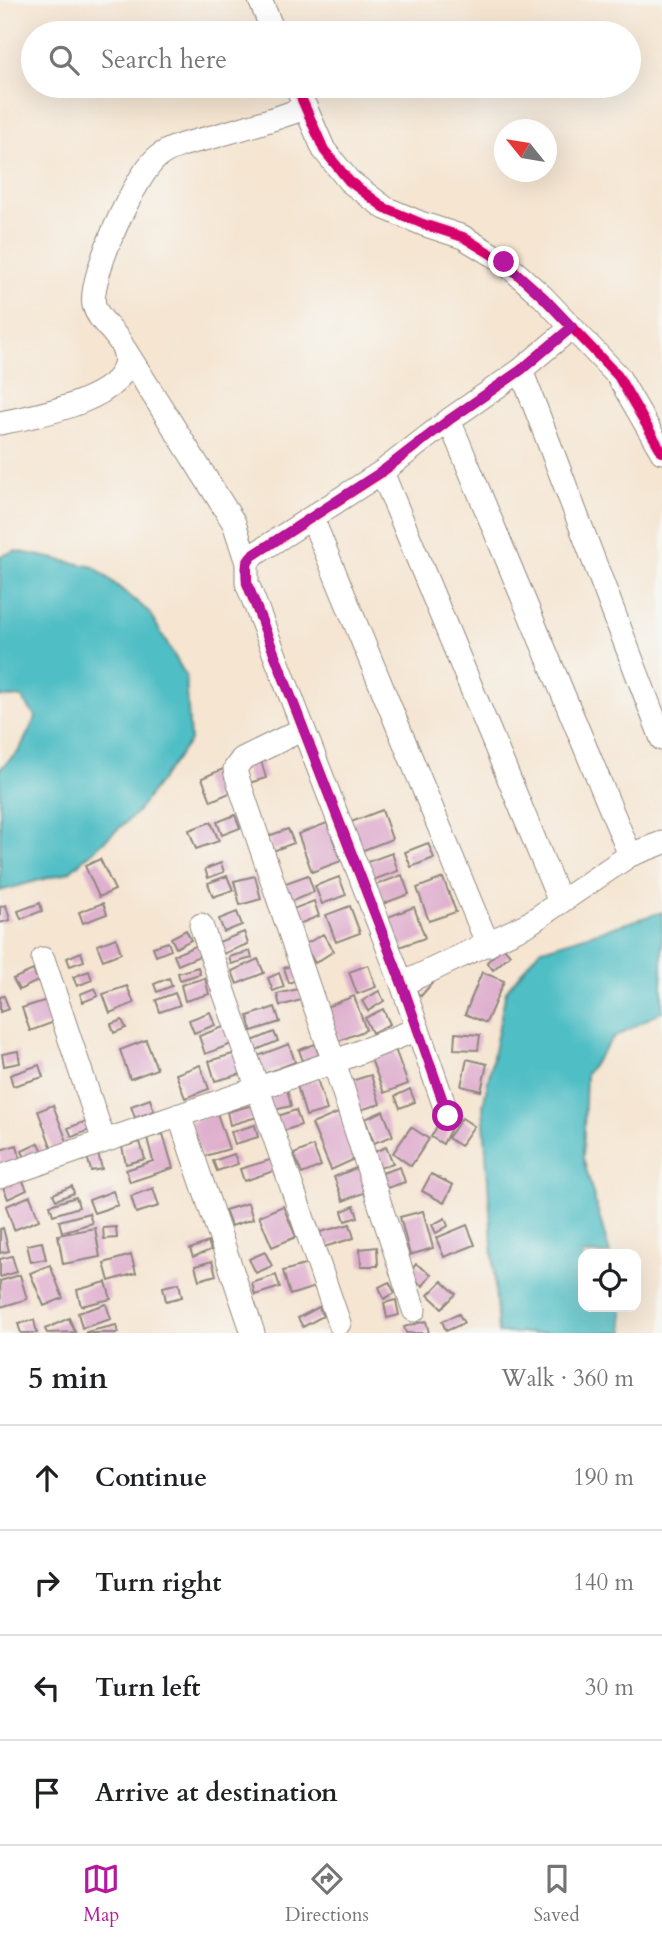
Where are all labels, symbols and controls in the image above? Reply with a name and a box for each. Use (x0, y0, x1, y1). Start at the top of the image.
search box (21, 21, 641, 98)
icon: search (45, 41, 83, 79)
text: Search here (101, 42, 227, 77)
north arrow (494, 119, 557, 182)
route end (488, 246, 519, 277)
route start (432, 1100, 463, 1131)
map controls (578, 1249, 641, 1312)
button: locate (578, 1249, 641, 1312)
text: 5 min (28, 1358, 108, 1399)
text: Walk · 360 m (501, 1363, 634, 1394)
icon: ahead (28, 1459, 66, 1497)
text: Continue (95, 1460, 207, 1495)
text: 190 m (573, 1462, 634, 1493)
icon: right (28, 1564, 66, 1602)
text: Turn right (95, 1565, 222, 1600)
text: 140 m (573, 1567, 634, 1598)
icon: left (28, 1669, 66, 1707)
text: Turn left (95, 1670, 200, 1705)
text: 30 m (585, 1672, 634, 1703)
icon: arrive (28, 1774, 66, 1812)
text: Arrive at destination (95, 1775, 338, 1810)
tab: Map (82, 1860, 120, 1928)
tab: Directions (285, 1860, 369, 1928)
tab: Saved (534, 1860, 580, 1928)

